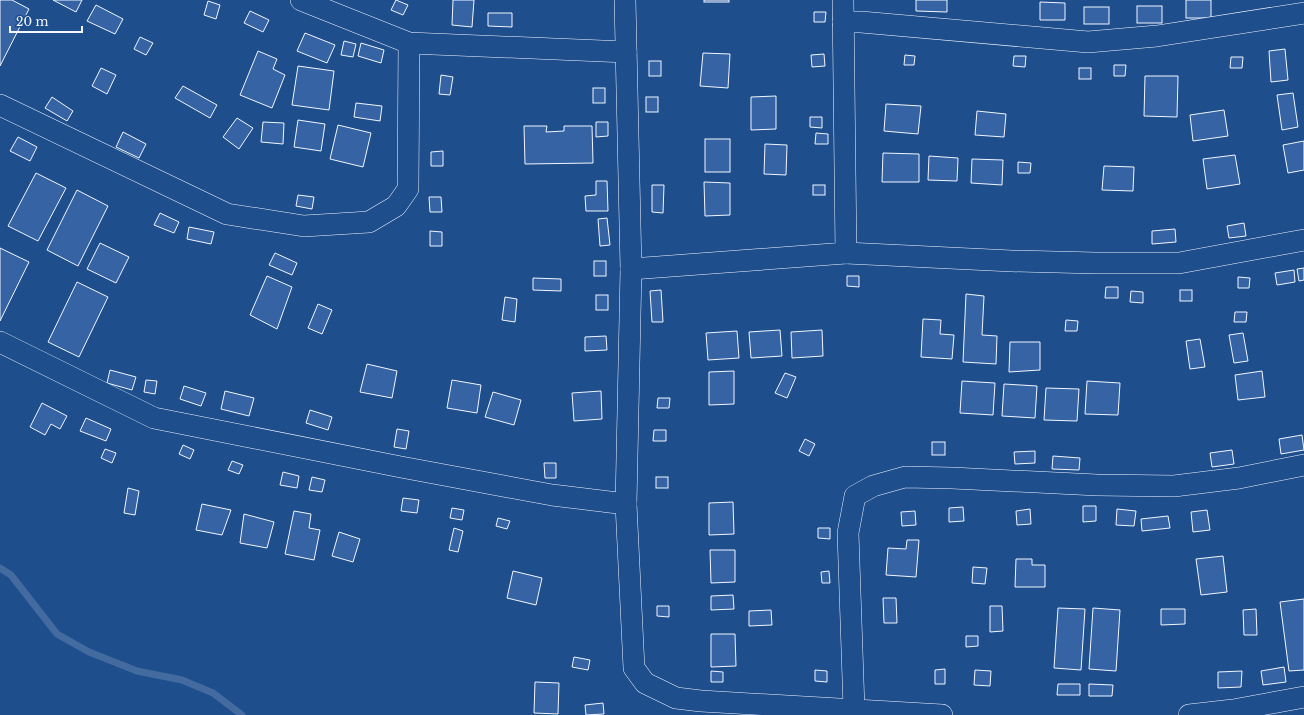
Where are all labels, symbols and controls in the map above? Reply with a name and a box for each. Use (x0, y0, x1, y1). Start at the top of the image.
scale bar (10, 8, 82, 34)
text: 20 m (16, 14, 48, 29)

